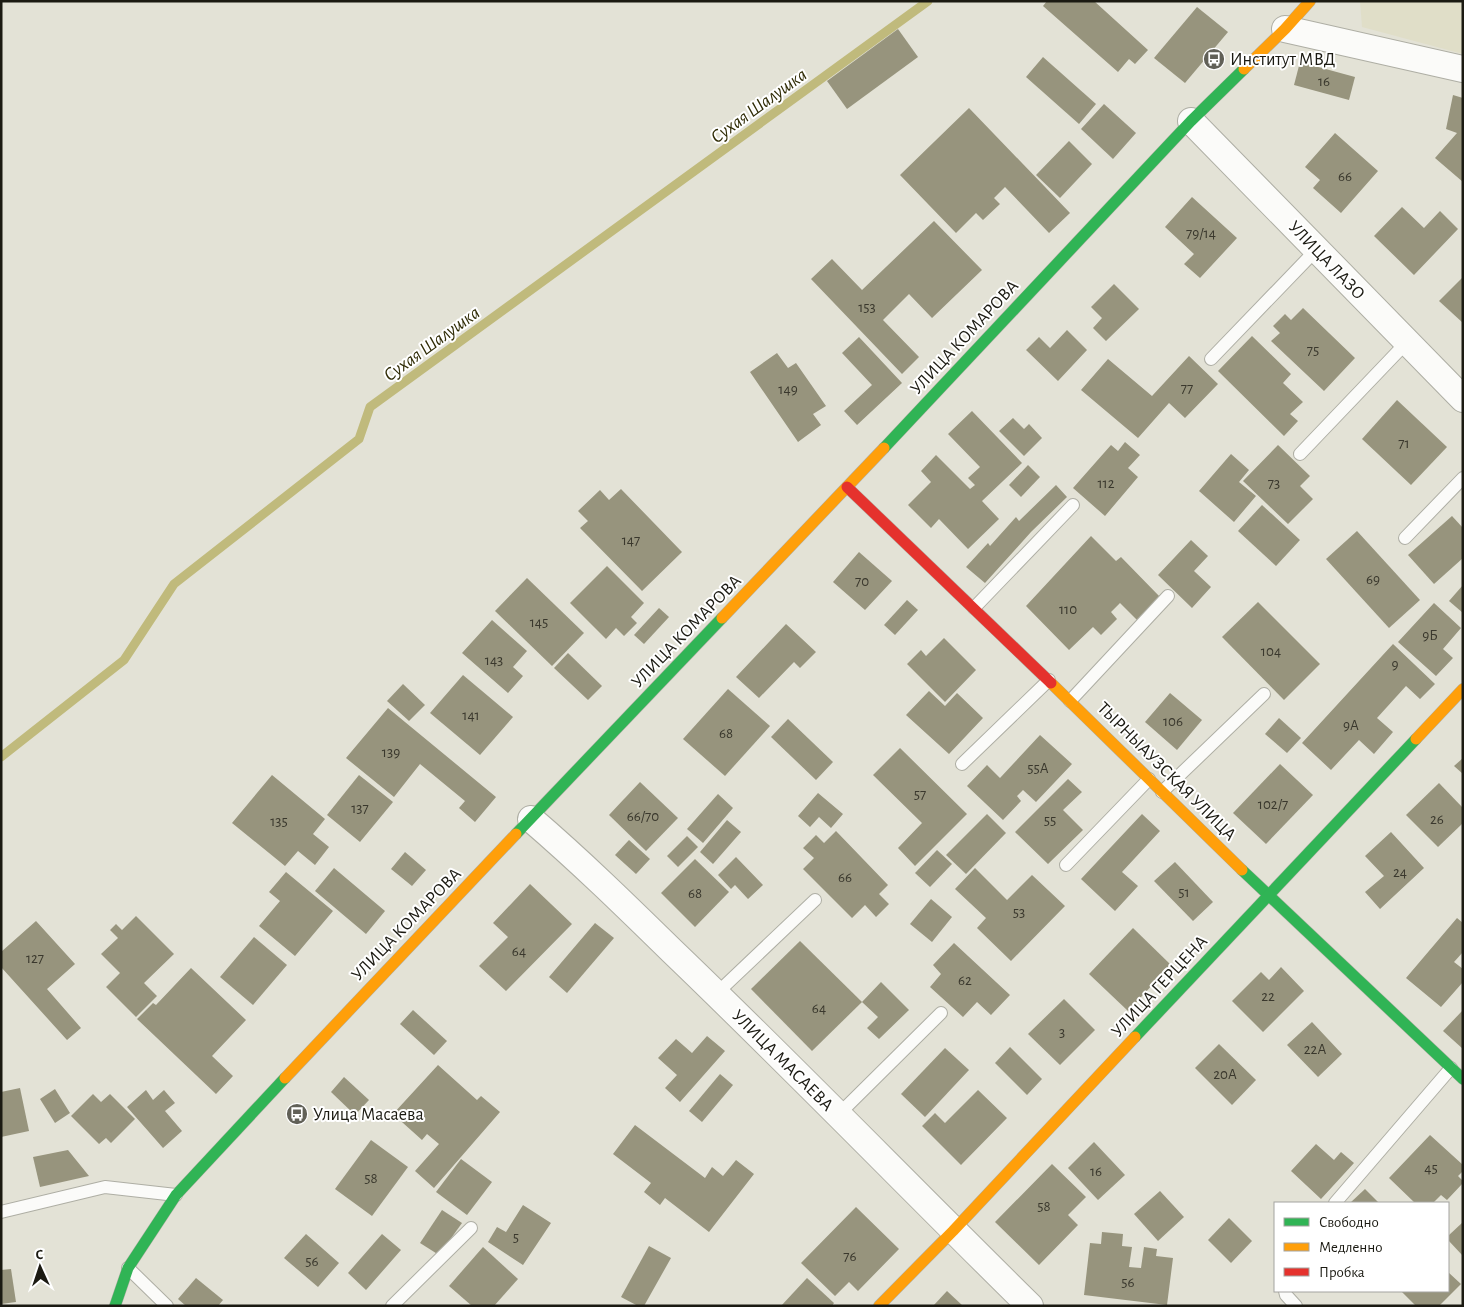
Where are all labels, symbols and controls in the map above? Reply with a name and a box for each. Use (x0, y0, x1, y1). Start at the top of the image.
bus stop icon: Институт МВД (1202, 47, 1226, 71)
place label: Институт МВД (1230, 51, 1335, 69)
water label: Сухая Шалушка (707, 65, 810, 147)
house number: 16 (1318, 74, 1330, 89)
house number: 66 (1338, 169, 1352, 184)
street label: УЛИЦА ЛАЗО (1284, 218, 1368, 304)
house number: 79/14 (1186, 226, 1216, 241)
street label: УЛИЦА КОМАРОВА (907, 277, 1022, 398)
house number: 153 (858, 300, 876, 315)
water label: Сухая Шалушка (380, 303, 483, 385)
house number: 75 (1307, 343, 1319, 358)
house number: 77 (1181, 381, 1193, 396)
house number: 149 (778, 382, 798, 397)
house number: 71 (1398, 436, 1410, 451)
house number: 112 (1097, 476, 1115, 491)
house number: 73 (1268, 476, 1280, 491)
house number: 147 (622, 533, 640, 548)
street label: УЛИЦА КОМАРОВА (628, 572, 745, 692)
house number: 69 (1366, 572, 1380, 587)
house number: 70 (855, 574, 869, 589)
house number: 110 (1059, 602, 1077, 617)
house number: 145 (530, 615, 548, 630)
house number: 9Б (1422, 628, 1438, 643)
house number: 104 (1261, 644, 1281, 659)
house number: 143 (485, 653, 503, 668)
house number: 9 (1391, 657, 1399, 672)
street label: ТЫРНЫАУЗСКАЯ УЛИЦА (1094, 699, 1239, 845)
house number: 141 (462, 708, 480, 723)
house number: 106 (1163, 714, 1183, 729)
house number: 9А (1343, 718, 1359, 733)
house number: 68 (719, 726, 733, 741)
house number: 139 (382, 745, 400, 760)
house number: 55А (1027, 761, 1049, 776)
house number: 57 (914, 787, 926, 802)
house number: 102/7 (1258, 797, 1288, 812)
house number: 137 (351, 801, 369, 816)
house number: 66/70 (627, 809, 659, 824)
house number: 26 (1430, 812, 1444, 827)
house number: 55 (1044, 813, 1056, 828)
house number: 135 (270, 814, 288, 829)
street label: УЛИЦА КОМАРОВА (348, 865, 465, 985)
house number: 24 (1393, 865, 1407, 880)
house number: 66 (838, 870, 852, 885)
house number: 51 (1178, 885, 1190, 900)
house number: 68 (688, 886, 702, 901)
house number: 53 (1013, 905, 1025, 920)
street label: УЛИЦА ГЕРЦЕНА (1108, 932, 1211, 1041)
house number: 64 (512, 944, 526, 959)
house number: 127 (26, 951, 44, 966)
house number: 62 (958, 973, 972, 988)
house number: 22 (1261, 989, 1275, 1004)
house number: 64 (812, 1001, 826, 1016)
street label: УЛИЦА МАСАЕВА (728, 1007, 837, 1115)
house number: 3 (1059, 1025, 1065, 1040)
house number: 22А (1304, 1042, 1326, 1057)
house number: 20А (1213, 1067, 1237, 1082)
bus stop icon: Улица Масаева (285, 1102, 309, 1126)
place label: Улица Масаева (313, 1106, 424, 1124)
house number: 45 (1424, 1161, 1438, 1176)
house number: 16 (1090, 1164, 1102, 1179)
house number: 58 (364, 1171, 378, 1186)
house number: 58 (1037, 1199, 1051, 1214)
legend (1274, 1202, 1449, 1292)
text: Свободно (1319, 1215, 1379, 1230)
house number: 5 (513, 1230, 519, 1245)
text: Медленно (1319, 1240, 1383, 1255)
north arrow (15, 1242, 65, 1292)
text: С (35, 1248, 44, 1262)
house number: 76 (843, 1249, 857, 1264)
house number: 56 (305, 1254, 319, 1269)
text: Пробка (1319, 1265, 1365, 1280)
house number: 56 (1121, 1275, 1135, 1290)

